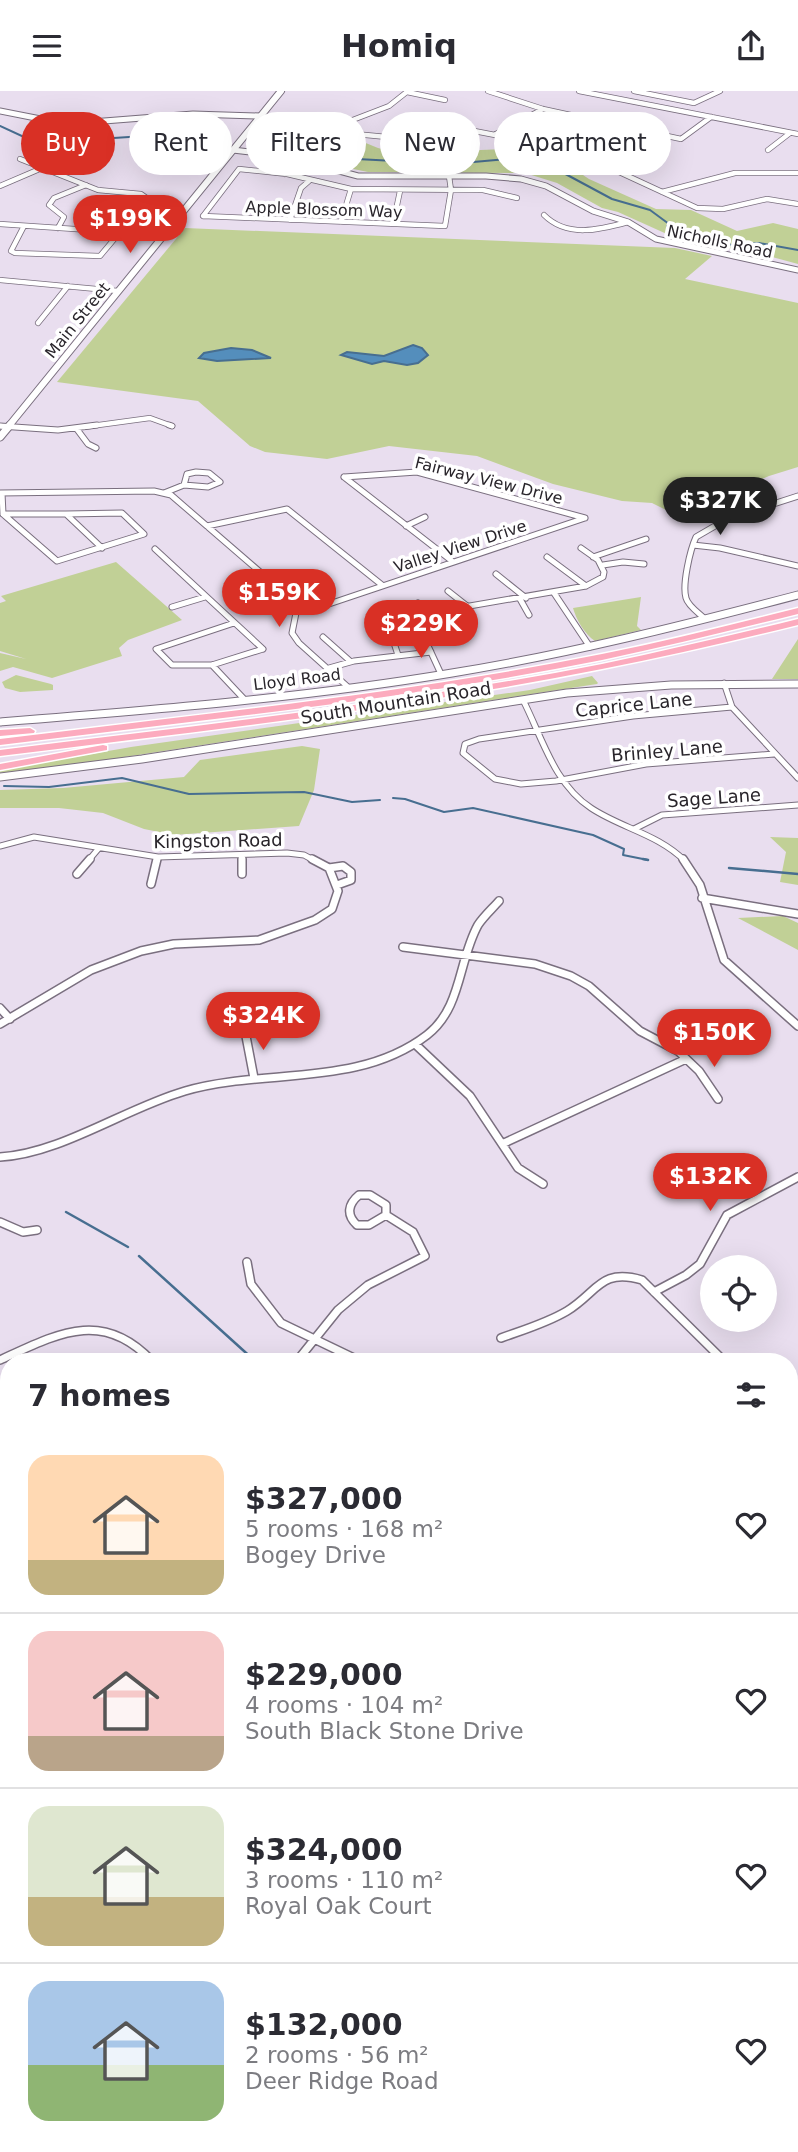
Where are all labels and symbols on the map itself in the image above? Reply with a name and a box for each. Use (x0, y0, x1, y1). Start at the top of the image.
pin: $199K (81, 195, 179, 255)
street label: Apple Blossom Way (245, 197, 403, 222)
street label: Nicholls Road (665, 221, 775, 262)
street label: Main Street (41, 279, 114, 362)
street label: Fairway View Drive (413, 453, 565, 508)
pin: $327K (671, 477, 769, 537)
street label: Valley View Drive (391, 516, 529, 577)
pin: $159K (230, 569, 328, 629)
pin: $229K (372, 601, 470, 660)
street label: Lloyd Road (252, 665, 342, 694)
street label: South Mountain Road (299, 677, 493, 728)
street label: Caprice Lane (574, 688, 694, 721)
street label: Brinley Lane (610, 735, 724, 766)
street label: Sage Lane (666, 784, 762, 811)
street label: Kingston Road (153, 829, 283, 852)
pin: $324K (214, 993, 312, 1052)
pin: $150K (665, 1009, 763, 1069)
pin: $132K (661, 1153, 759, 1213)

